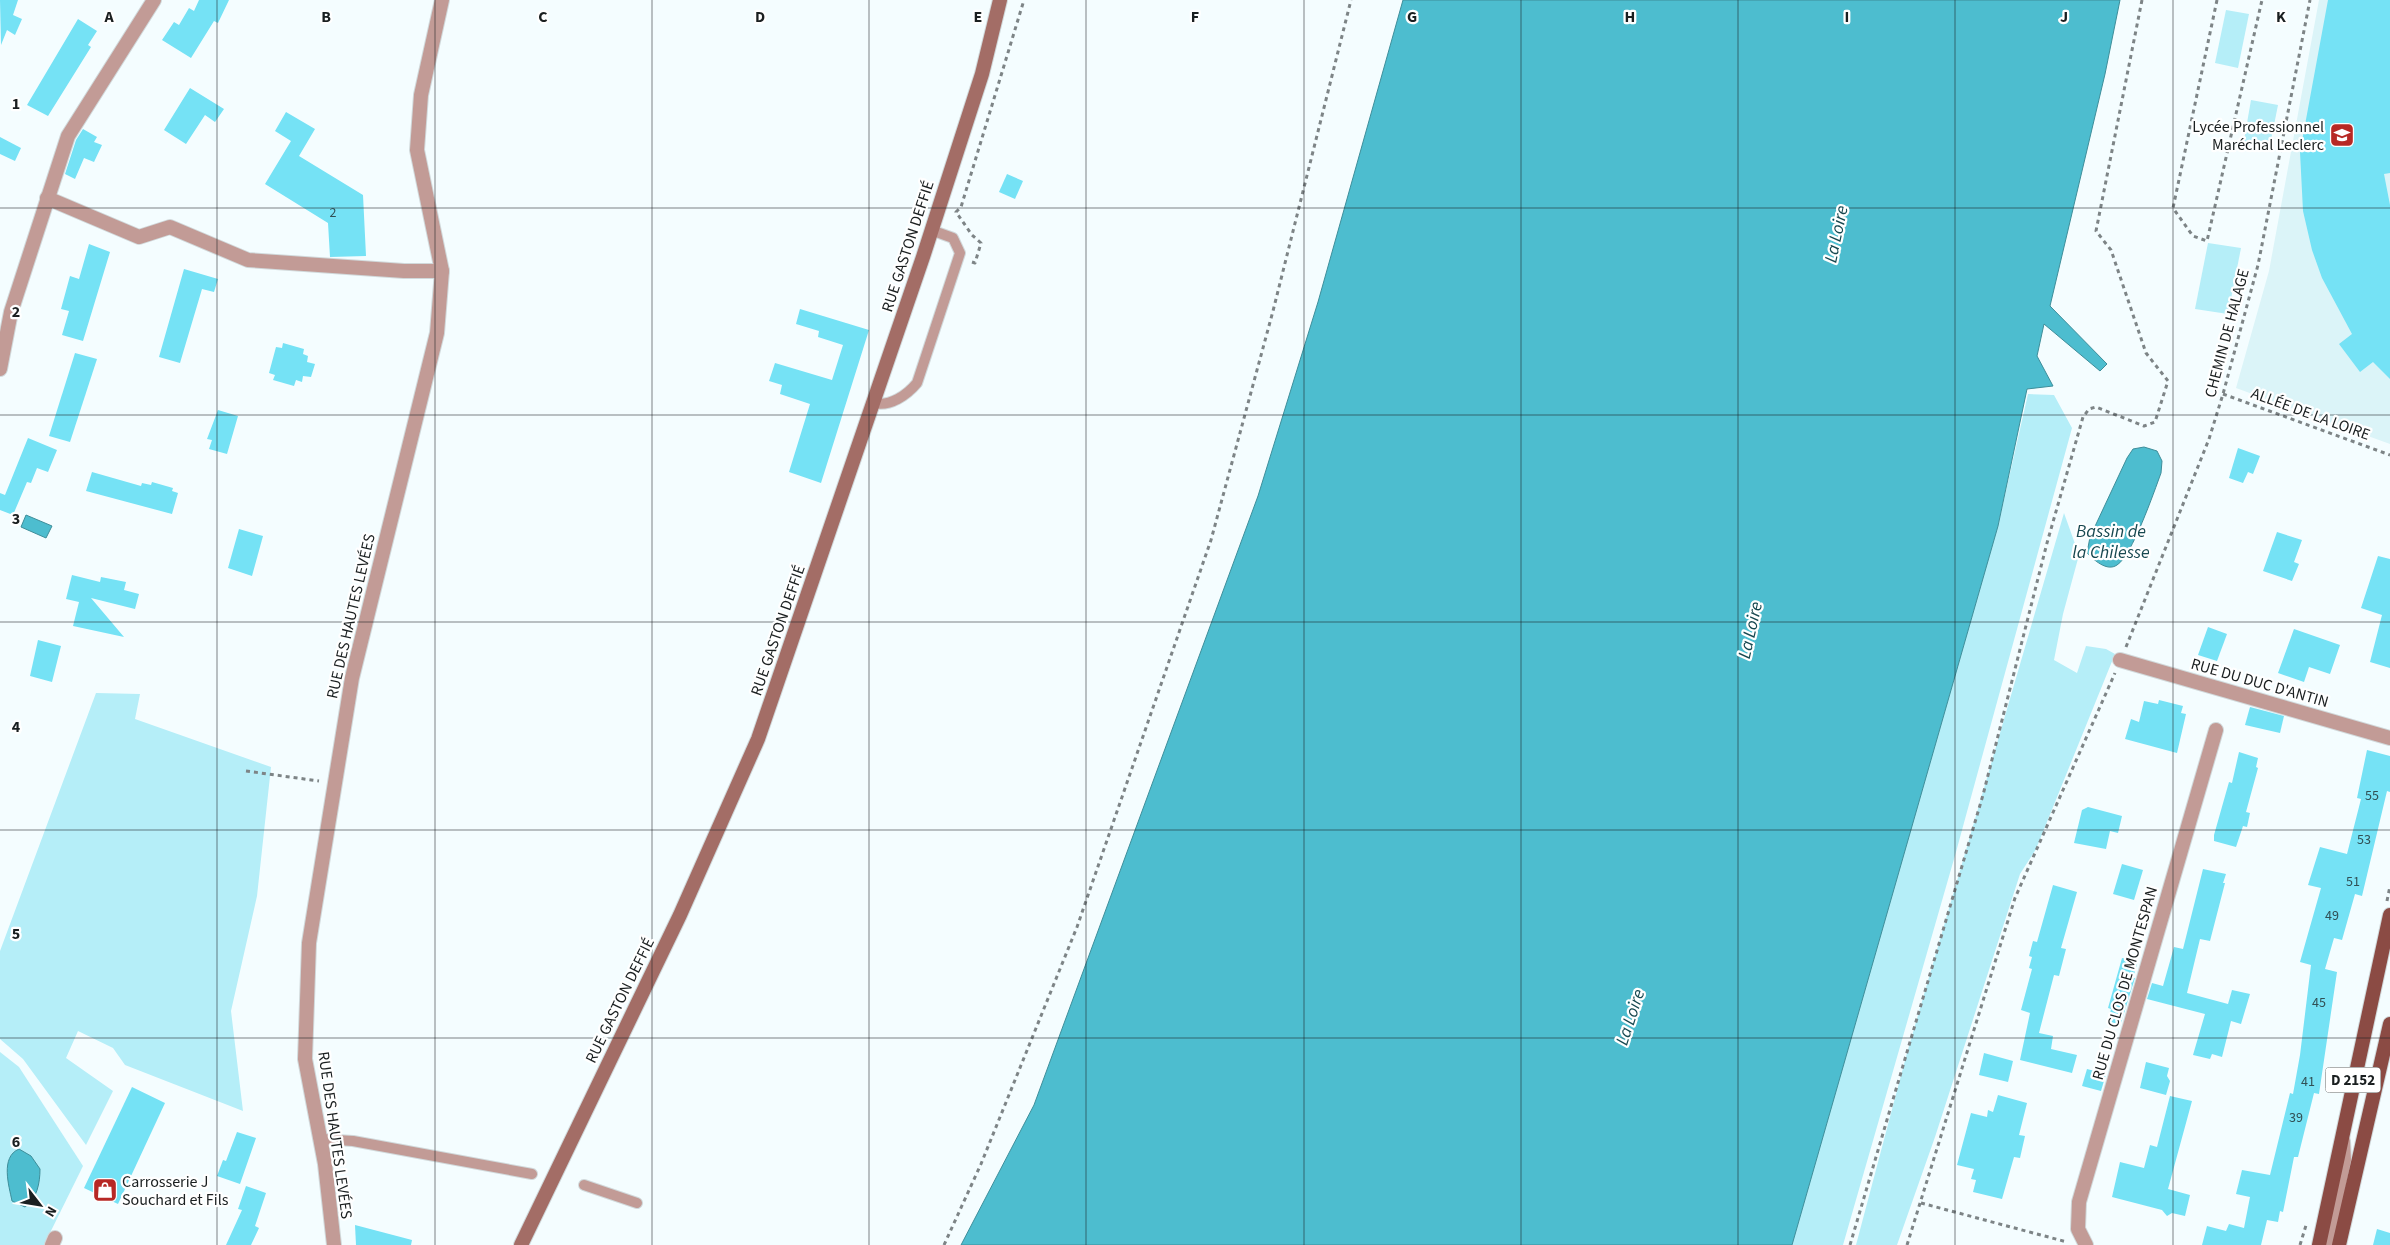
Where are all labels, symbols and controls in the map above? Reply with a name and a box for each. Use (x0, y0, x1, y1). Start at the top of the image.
text: A (103, 6, 114, 28)
text: B (321, 6, 331, 28)
text: C (538, 6, 548, 28)
text: D (755, 6, 765, 28)
text: E (974, 6, 982, 28)
text: F (1191, 6, 1199, 28)
text: G (1407, 6, 1417, 28)
text: H (1625, 6, 1635, 28)
text: I (1845, 6, 1849, 28)
text: J (2060, 6, 2068, 28)
text: K (2276, 6, 2286, 28)
text: 1 (12, 93, 20, 115)
place label: Lycée Professionnel Maréchal Leclerc (2192, 116, 2324, 156)
school or university icon: Lycée Professionnel Maréchal Leclerc (2329, 122, 2355, 148)
street label: RUE GASTON DEFFIÉ (876, 178, 940, 315)
house number: 2 (330, 203, 337, 223)
water label: La Loire (1818, 203, 1855, 265)
street label: CHEMIN DE HALAGE (2199, 266, 2255, 400)
text: 2 (12, 301, 20, 323)
street label: ALLÉE DE LA LOIRE (2248, 382, 2373, 446)
text: 3 (12, 508, 20, 530)
water label: Bassin de la Chilesse (2072, 519, 2150, 565)
street label: RUE DES HAUTES LEVÉES (321, 531, 381, 701)
street label: RUE GASTON DEFFIÉ (745, 562, 811, 699)
water label: La Loire (1732, 599, 1769, 661)
street label: RUE DU DUC D'ANTIN (2188, 653, 2331, 713)
text: 4 (12, 716, 21, 738)
house number: 55 (2365, 786, 2379, 806)
house number: 53 (2357, 830, 2371, 850)
house number: 51 (2346, 872, 2360, 892)
street label: RUE DU CLOS DE MONTESPAN (2087, 884, 2163, 1083)
house number: 49 (2325, 906, 2339, 926)
text: 5 (12, 923, 20, 945)
street label: RUE GASTON DEFFIÉ (580, 934, 660, 1067)
water label: La Loire (1610, 986, 1651, 1048)
house number: 45 (2312, 993, 2326, 1013)
street label: RUE DES HAUTES LEVÉES (312, 1050, 358, 1220)
road number: D 2152 (2326, 1068, 2380, 1092)
house number: 41 (2301, 1072, 2315, 1092)
house number: 39 (2289, 1108, 2303, 1128)
text: 6 (12, 1131, 20, 1153)
place label: Carrosserie J Souchard et Fils (122, 1171, 229, 1211)
shop icon: Carrosserie J Souchard et Fils (92, 1177, 118, 1203)
north arrow (15, 1180, 65, 1230)
text: N (39, 1202, 61, 1220)

